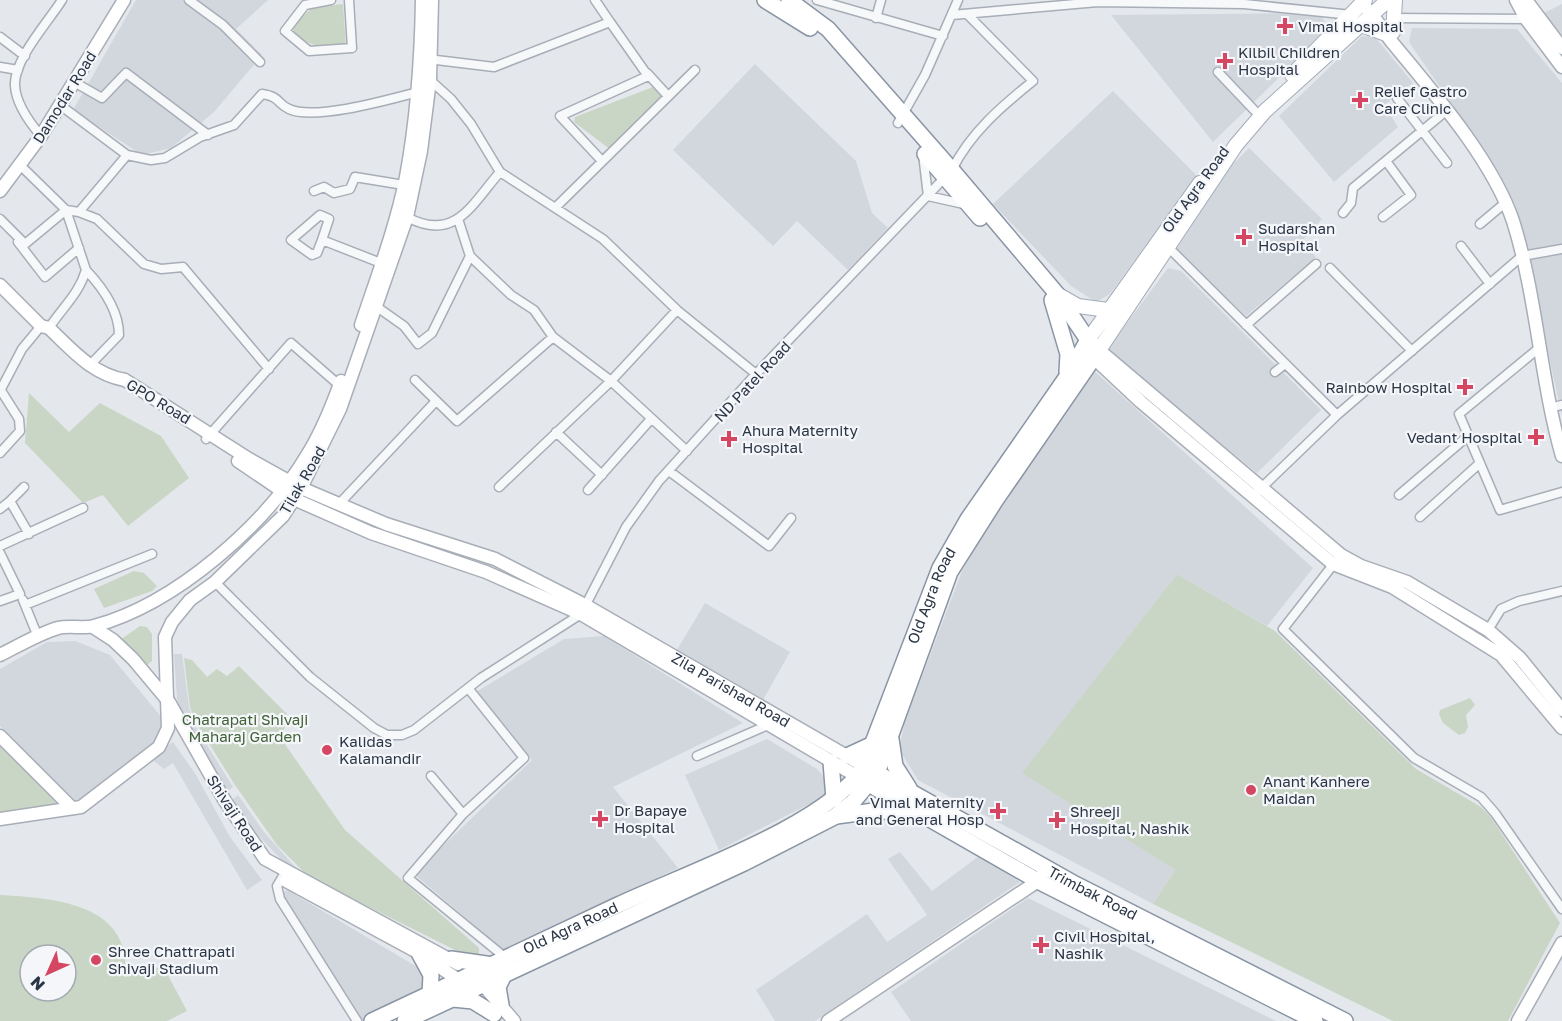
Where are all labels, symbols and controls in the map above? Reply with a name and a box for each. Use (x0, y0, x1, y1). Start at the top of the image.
marker: Vimal Hospital (1276, 17, 1294, 35)
place label: Vimal Hospital (1298, 17, 1403, 35)
place label: Kilbil Children Hospital (1238, 43, 1340, 78)
street label: Damodar Road (28, 48, 100, 146)
marker: Kilbil Children Hospital (1216, 52, 1234, 70)
place label: Relief Gastro Care Clinic (1374, 82, 1467, 117)
marker: Relief Gastro Care Clinic (1351, 91, 1369, 109)
street label: Old Agra Road (1158, 142, 1232, 236)
place label: Sudarshan Hospital (1258, 219, 1335, 254)
marker: Sudarshan Hospital (1235, 228, 1253, 246)
street label: ND Patel Road (710, 337, 794, 425)
street label: GPO Road (123, 375, 195, 427)
place label: Rainbow Hospital (1325, 378, 1452, 396)
marker: Rainbow Hospital (1456, 378, 1474, 396)
place label: Ahura Maternity Hospital (742, 421, 859, 456)
place label: Vedant Hospital (1407, 428, 1522, 446)
marker: Vedant Hospital (1527, 428, 1545, 446)
marker: Ahura Maternity Hospital (720, 430, 738, 448)
street label: Tilak Road (275, 443, 329, 517)
street label: Old Agra Road (903, 544, 959, 646)
street label: Zila Parishad Road (669, 648, 793, 731)
park label: Chatrapati Shivaji Maharaj Garden (182, 710, 308, 745)
place label: Kalidas Kalamandir (339, 732, 421, 767)
marker: Kalidas Kalamandir (320, 743, 334, 757)
street label: Shivaji Road (204, 771, 266, 855)
place label: Anant Kanhere Maidan (1263, 772, 1370, 807)
marker: Anant Kanhere Maidan (1244, 783, 1258, 797)
place label: Vimal Maternity and General Hosp (856, 793, 985, 828)
place label: Dr Bapaye Hospital (614, 801, 687, 836)
marker: Vimal Maternity and General Hosp (989, 802, 1007, 820)
place label: Shreeji Hospital, Nashik (1070, 802, 1190, 837)
marker: Dr Bapaye Hospital (591, 810, 609, 828)
marker: Shreeji Hospital, Nashik (1048, 811, 1066, 829)
street label: Trimbak Road (1045, 862, 1141, 923)
street label: Old Agra Road (520, 898, 620, 957)
place label: Civil Hospital, Nashik (1054, 927, 1155, 962)
marker: Civil Hospital, Nashik (1032, 936, 1050, 954)
place label: Shree Chattrapati Shivaji Stadium (108, 942, 235, 977)
north arrow (18, 943, 78, 1003)
marker: Shree Chattrapati Shivaji Stadium (89, 953, 103, 967)
text: N (26, 972, 49, 995)

